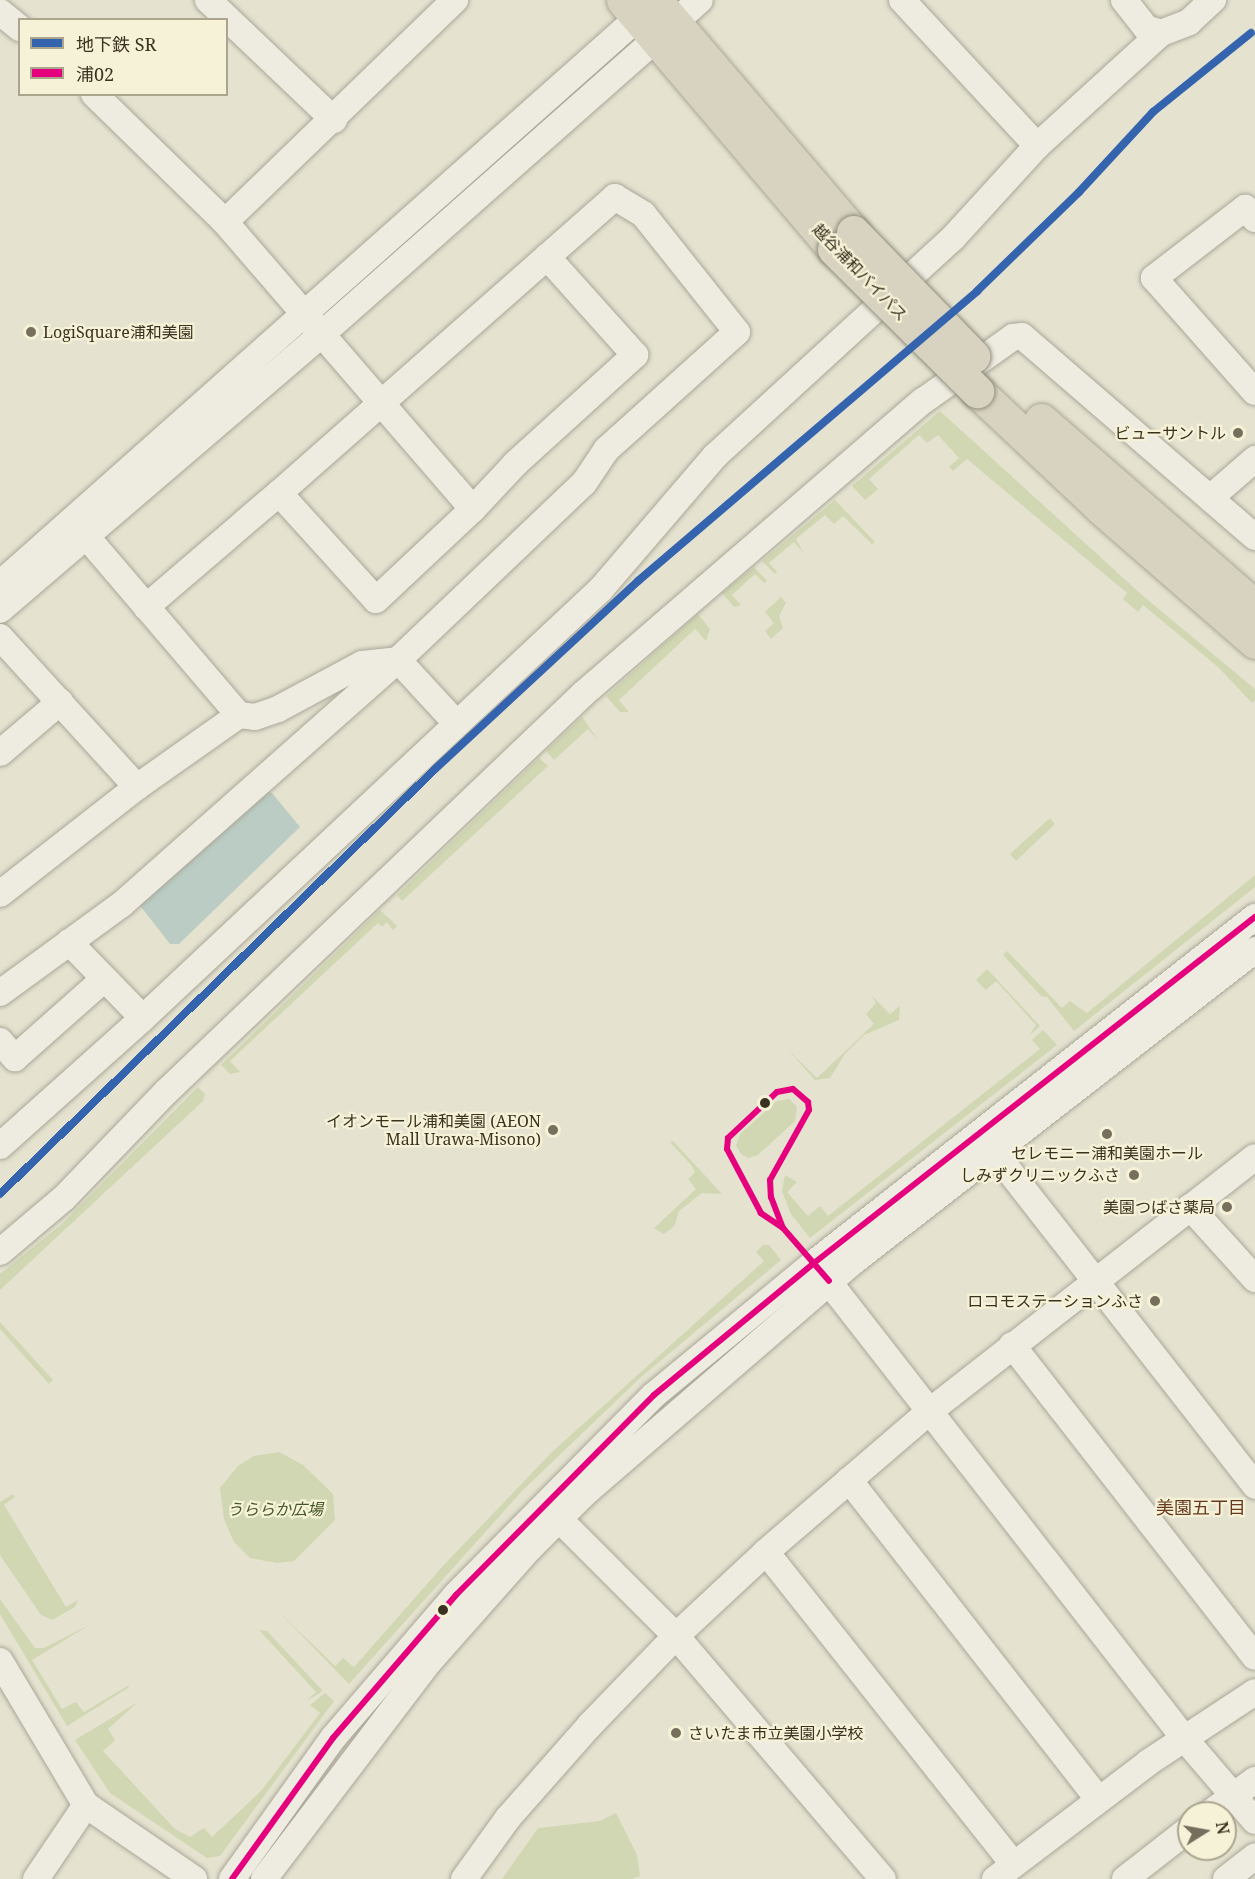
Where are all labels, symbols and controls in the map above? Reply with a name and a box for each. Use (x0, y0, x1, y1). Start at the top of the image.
legend (18, 18, 228, 96)
text: 地下鉄 SR (76, 32, 156, 56)
text: 浦02 (76, 62, 114, 86)
street label: 越谷浦和バイパス (809, 219, 911, 325)
place label: LogiSquare浦和美園 (43, 322, 194, 342)
marker: LogiSquare浦和美園 (24, 325, 38, 339)
place label: ビューサントル (1114, 423, 1226, 443)
marker: ビューサントル (1231, 426, 1245, 440)
unlabelled marker (759, 1097, 771, 1109)
place label: イオンモール浦和美園 (AEON Mall Urawa-Misono) (326, 1111, 541, 1149)
marker: イオンモール浦和美園 (AEON Mall Urawa-Misono) (546, 1123, 560, 1137)
marker: セレモニー浦和美園ホール (1100, 1127, 1114, 1141)
place label: セレモニー浦和美園ホール (1011, 1143, 1203, 1163)
place label: しみずクリニックふさ (960, 1165, 1120, 1185)
marker: しみずクリニックふさ (1125, 1166, 1143, 1184)
place label: 美園つばさ薬局 (1103, 1197, 1215, 1217)
marker: 美園つばさ薬局 (1220, 1200, 1234, 1214)
place label: ロコモステーションふさ (967, 1291, 1143, 1311)
marker: ロコモステーションふさ (1148, 1294, 1162, 1308)
district label: 美園五丁目 (1156, 1496, 1246, 1518)
park label: うららか広場 (227, 1499, 323, 1519)
unlabelled marker (437, 1604, 449, 1616)
place label: さいたま市立美園小学校 (688, 1723, 864, 1743)
marker: さいたま市立美園小学校 (669, 1726, 683, 1740)
north arrow (1177, 1801, 1237, 1861)
text: N (1211, 1820, 1235, 1836)

